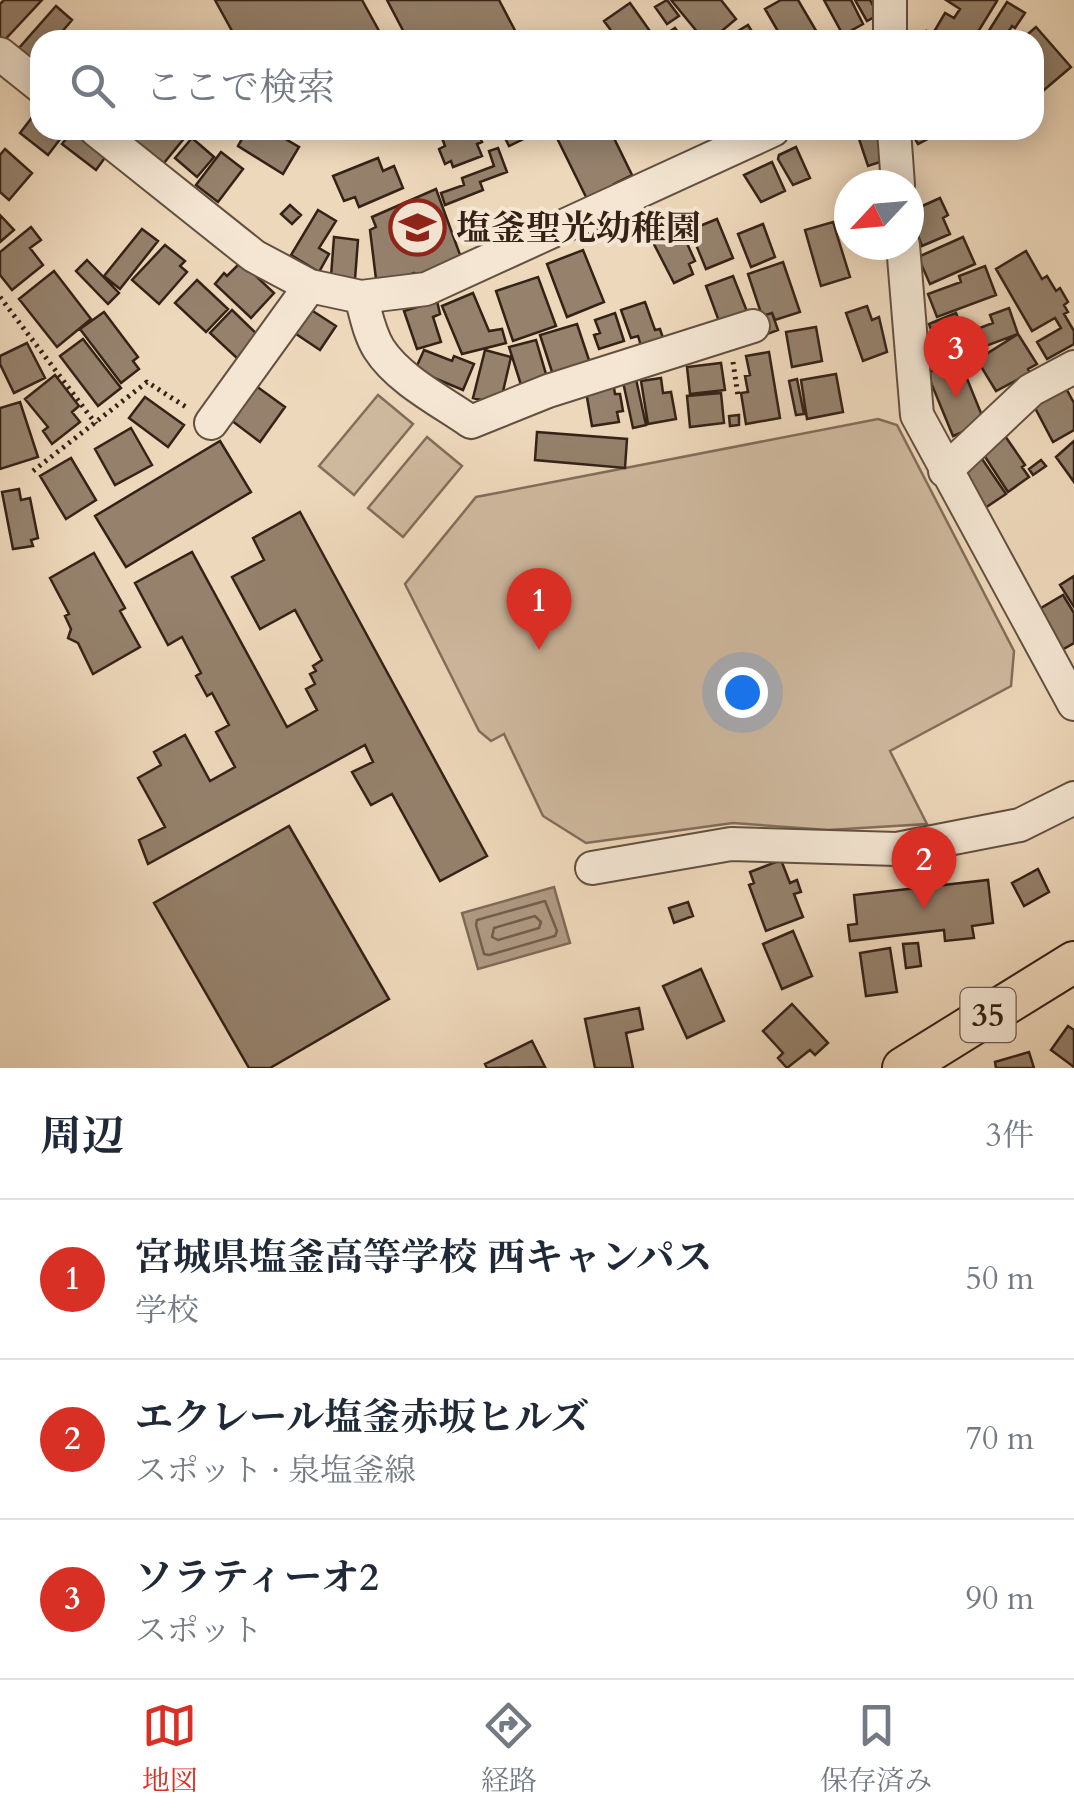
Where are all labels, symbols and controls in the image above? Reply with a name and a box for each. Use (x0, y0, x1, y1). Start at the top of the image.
search box (30, 30, 1044, 140)
icon: search (65, 58, 120, 113)
text: ここで検索 (145, 62, 335, 114)
north arrow (834, 170, 924, 260)
school or university icon: 塩釜聖光幼稚園 (387, 198, 447, 258)
place label: 塩釜聖光幼稚園 (456, 205, 701, 253)
pin: 3 (924, 316, 988, 398)
pin: 1 (506, 568, 572, 650)
your location (717, 667, 768, 718)
pin: 2 (892, 826, 956, 909)
road number: 35 (960, 988, 1016, 1042)
text: 周辺 (40, 1108, 124, 1165)
text: 3件 (986, 1114, 1034, 1158)
text: 宮城県塩釜高等学校 西キャンパス (135, 1232, 713, 1284)
text: 1 (64, 1257, 81, 1301)
text: 50 m (966, 1257, 1034, 1301)
text: 学校 (135, 1289, 199, 1333)
text: エクレール塩釜赤坂ヒルズ (135, 1392, 589, 1444)
text: 2 (64, 1417, 81, 1461)
text: 70 m (966, 1417, 1034, 1461)
text: スポット · 泉塩釜線 (135, 1449, 416, 1493)
text: ソラティーオ2 (135, 1552, 379, 1604)
text: 3 (64, 1577, 81, 1621)
text: 90 m (966, 1577, 1034, 1621)
text: スポット (135, 1609, 263, 1653)
tab: 地図 (142, 1698, 198, 1800)
tab: 経路 (481, 1698, 537, 1800)
tab: 保存済み (820, 1698, 932, 1800)

